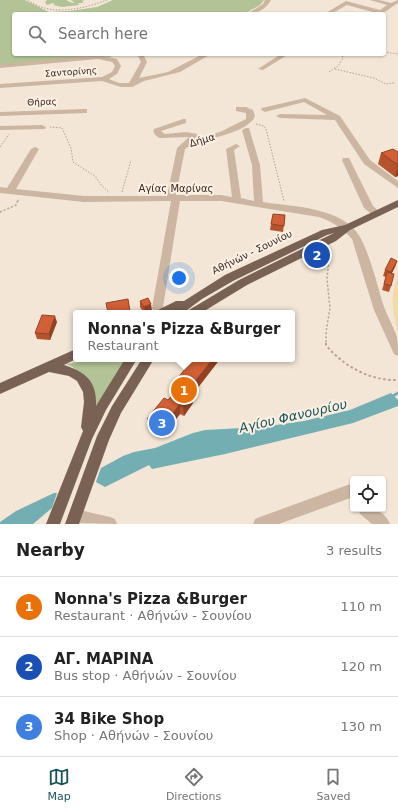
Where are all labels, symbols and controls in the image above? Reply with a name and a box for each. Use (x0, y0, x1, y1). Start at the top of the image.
search box (12, 12, 386, 56)
icon: search (26, 23, 48, 45)
text: Search here (58, 25, 148, 43)
street label: Σαντορίνης (45, 65, 97, 79)
street label: Θήρας (27, 96, 57, 108)
street label: Δήμα (188, 131, 216, 149)
street label: Αγίας Μαρίνας (139, 183, 213, 194)
street label: Αθήνών - Σουνίου (210, 228, 294, 276)
pin: 2 (304, 240, 330, 270)
your location (169, 268, 189, 288)
popup (73, 310, 295, 362)
text: Nonna's Pizza &Burger (88, 320, 280, 338)
text: Restaurant (88, 338, 159, 353)
pin: 1 (171, 375, 197, 405)
water label: Αγίου Φανουρίου (237, 396, 349, 436)
pin: 3 (149, 408, 175, 438)
map controls (350, 476, 386, 512)
button: locate (350, 476, 386, 512)
text: Nearby (16, 540, 85, 560)
text: 3 results (326, 543, 382, 558)
text: Nonna's Pizza &Burger (54, 590, 247, 608)
text: 1 (24, 599, 34, 614)
text: 110 m (340, 599, 382, 614)
text: Restaurant · Αθήνών - Σουνίου (54, 608, 252, 623)
text: ΑΓ. ΜΑΡΙΝΑ (54, 650, 153, 668)
text: 2 (24, 659, 34, 674)
text: 120 m (340, 659, 382, 674)
text: Bus stop · Αθήνών - Σουνίου (54, 668, 237, 683)
text: 34 Bike Shop (54, 710, 164, 728)
text: 3 (24, 719, 34, 734)
text: 130 m (340, 719, 382, 734)
text: Shop · Αθήνών - Σουνίου (54, 728, 213, 743)
tab: Map (48, 766, 71, 803)
tab: Directions (166, 766, 221, 803)
tab: Saved (316, 766, 350, 803)

